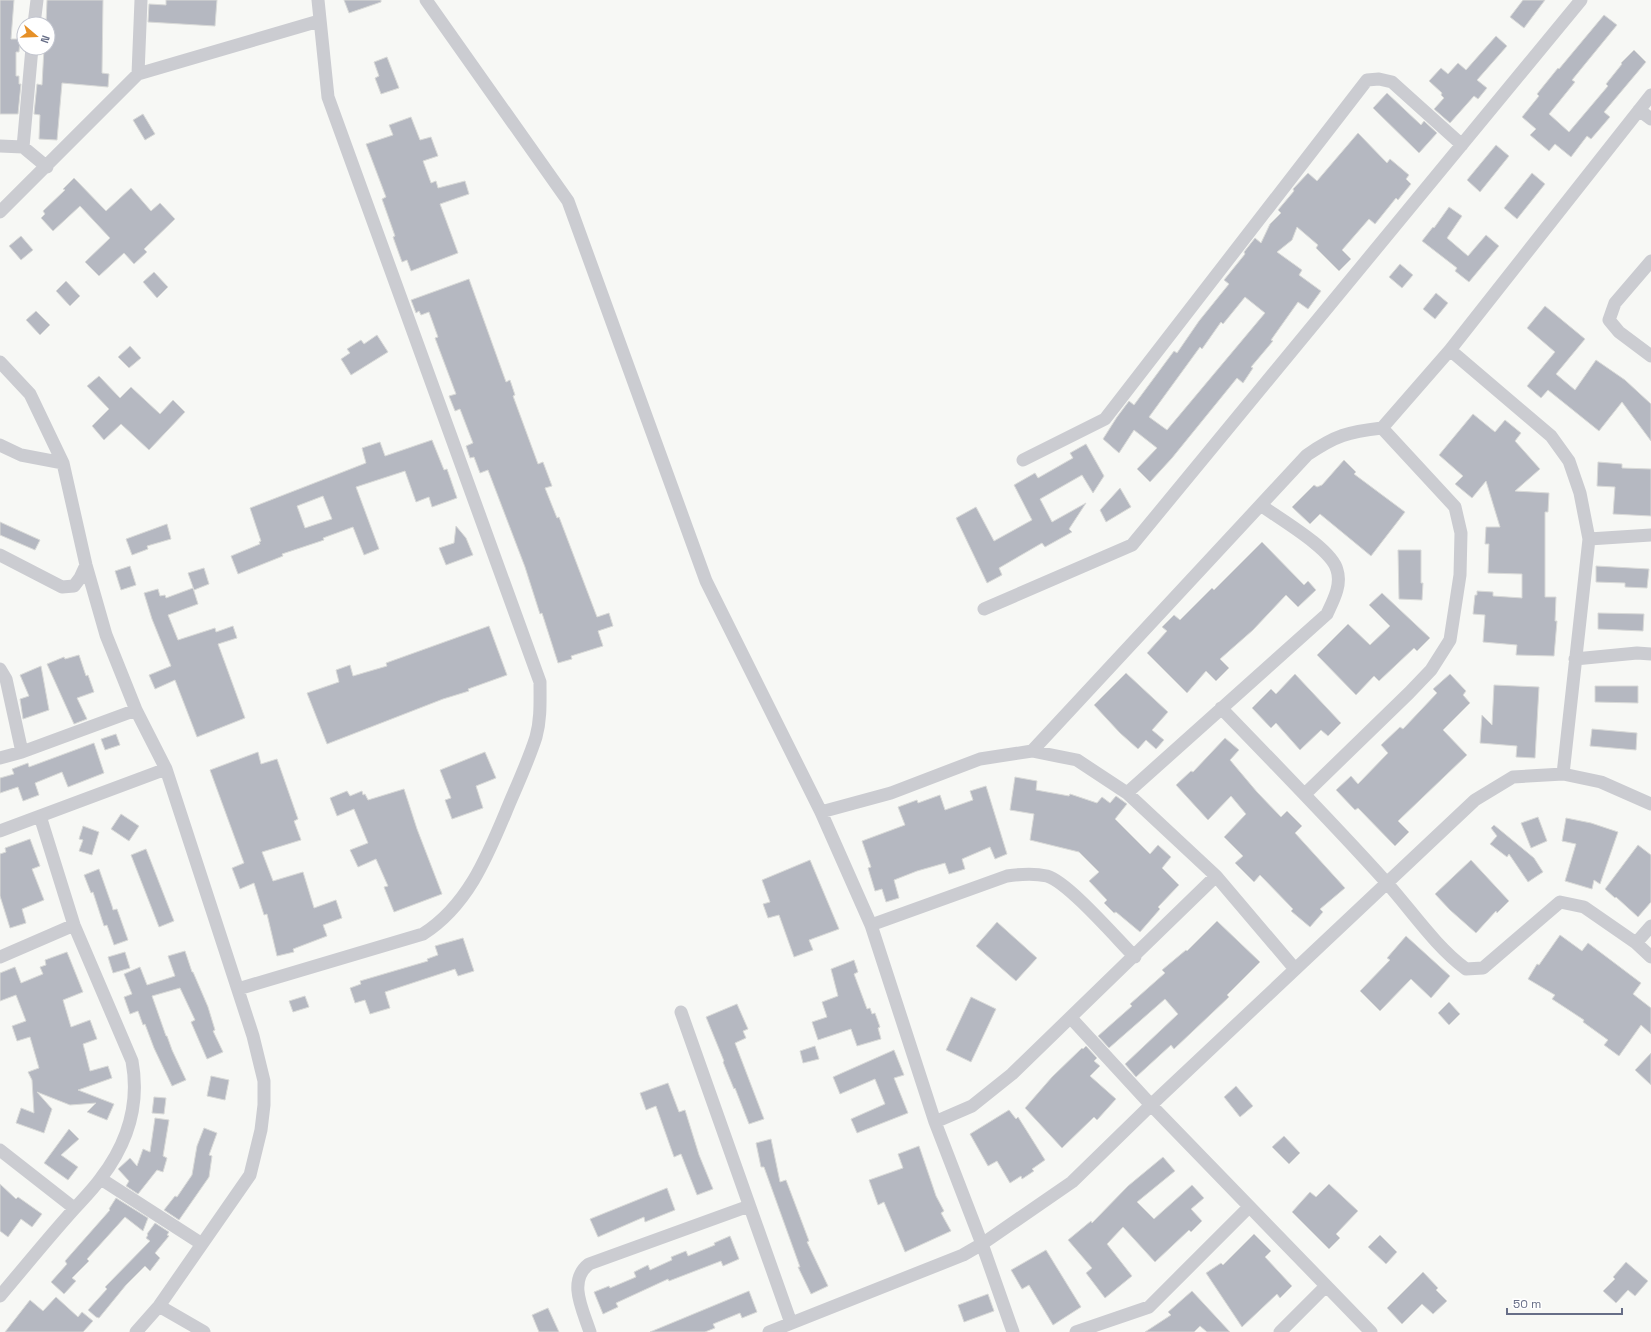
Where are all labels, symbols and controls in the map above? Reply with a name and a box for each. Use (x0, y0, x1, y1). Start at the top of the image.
north arrow (16, 16, 56, 56)
text: N (38, 33, 53, 45)
scale bar (1507, 1290, 1622, 1316)
text: 50 m (1513, 1296, 1541, 1312)

